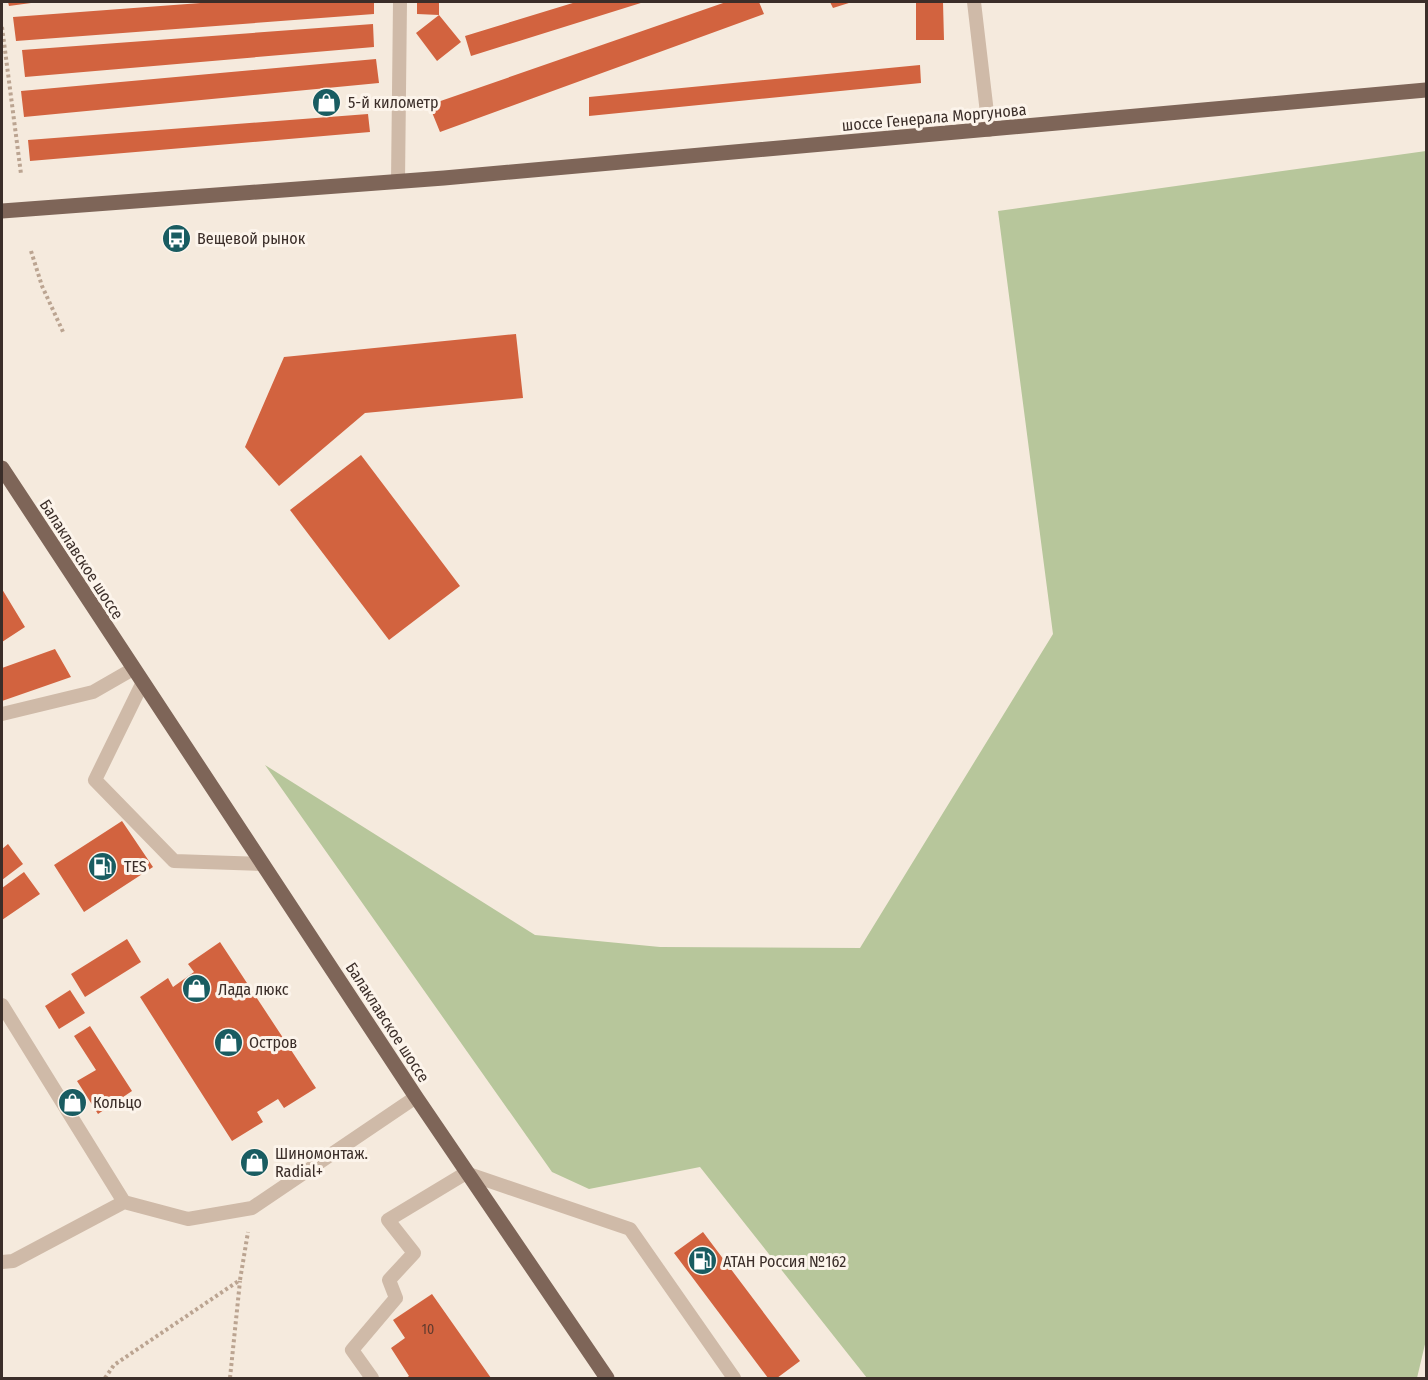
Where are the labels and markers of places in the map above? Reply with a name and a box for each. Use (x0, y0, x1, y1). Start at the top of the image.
shop icon: 5-й километр (311, 86, 343, 118)
place label: 5-й километр (348, 93, 439, 112)
bus stop icon: Вещевой рынок (160, 222, 192, 254)
place label: Вещевой рынок (197, 229, 306, 248)
fuel station icon: TES (87, 850, 119, 882)
place label: TES (124, 857, 147, 876)
shop icon: Лада люкс (181, 973, 213, 1005)
place label: Лада люкс (218, 980, 289, 999)
shop icon: Остров (212, 1026, 244, 1058)
place label: Остров (249, 1033, 297, 1052)
shop icon: Кольцо (56, 1086, 88, 1118)
place label: Кольцо (93, 1093, 142, 1112)
place label: Шиномонтаж. Radial+ (275, 1144, 368, 1181)
shop icon: Шиномонтаж. Radial+ (238, 1146, 270, 1178)
fuel station icon: АТАН Россия №162 (686, 1245, 718, 1277)
place label: АТАН Россия №162 (723, 1252, 846, 1271)

